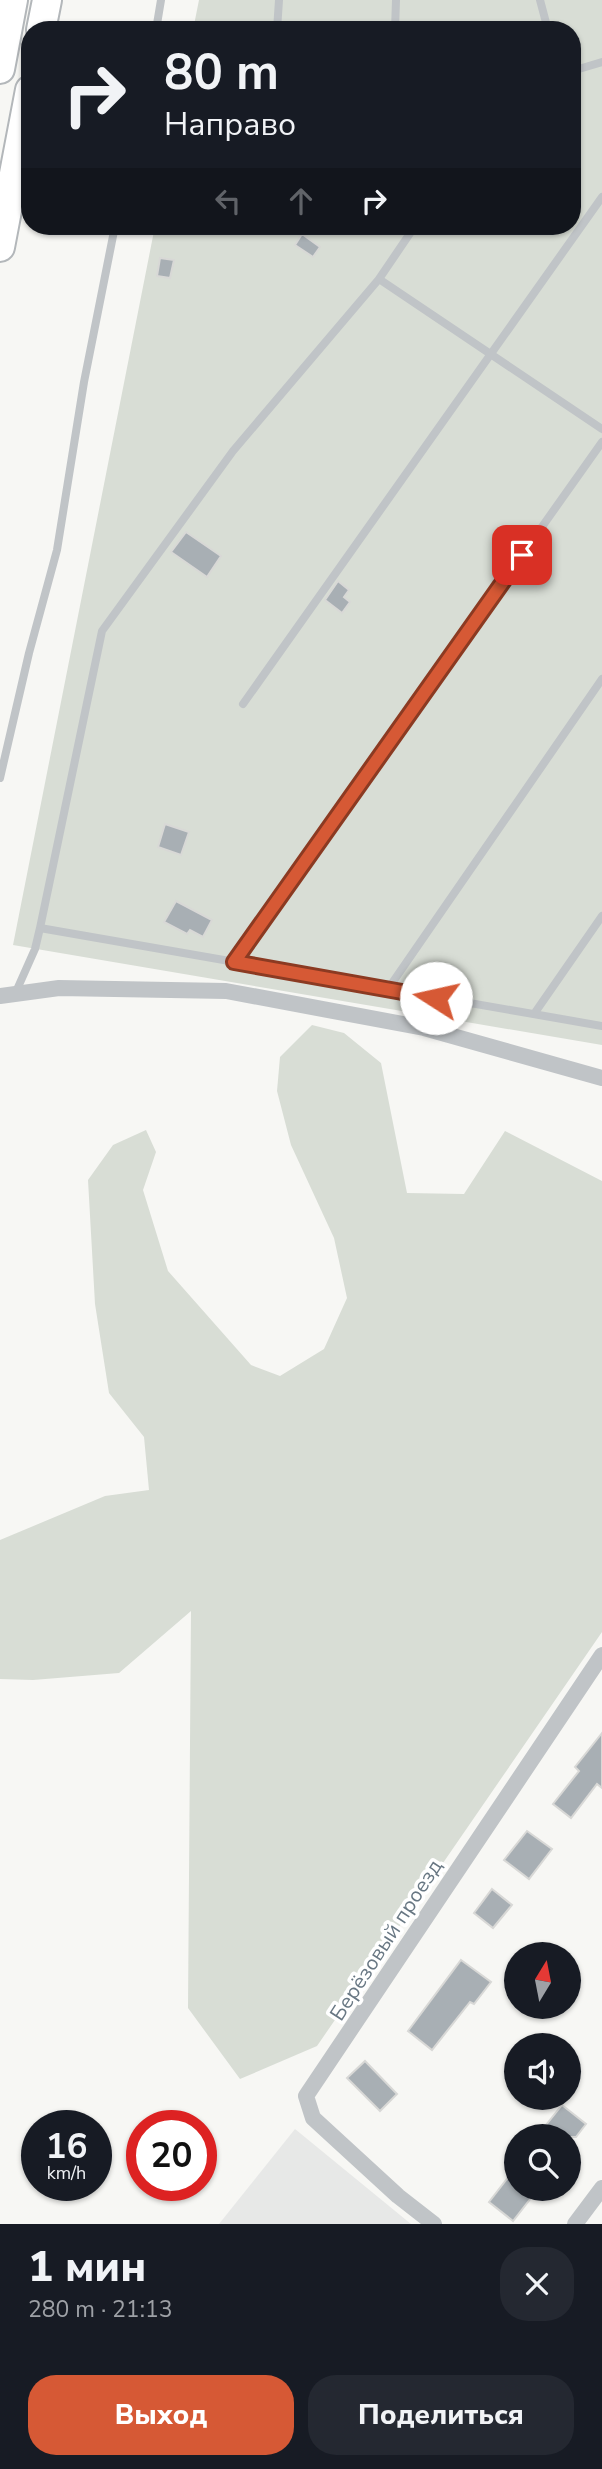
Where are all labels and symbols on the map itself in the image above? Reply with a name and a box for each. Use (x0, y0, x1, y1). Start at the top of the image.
pin (492, 525, 552, 585)
position arrow (399, 961, 473, 1035)
street label: Берёзовый проезд (323, 1854, 449, 2026)
north arrow (504, 1942, 581, 2020)
speed limit sign: 20 (126, 2110, 217, 2201)

